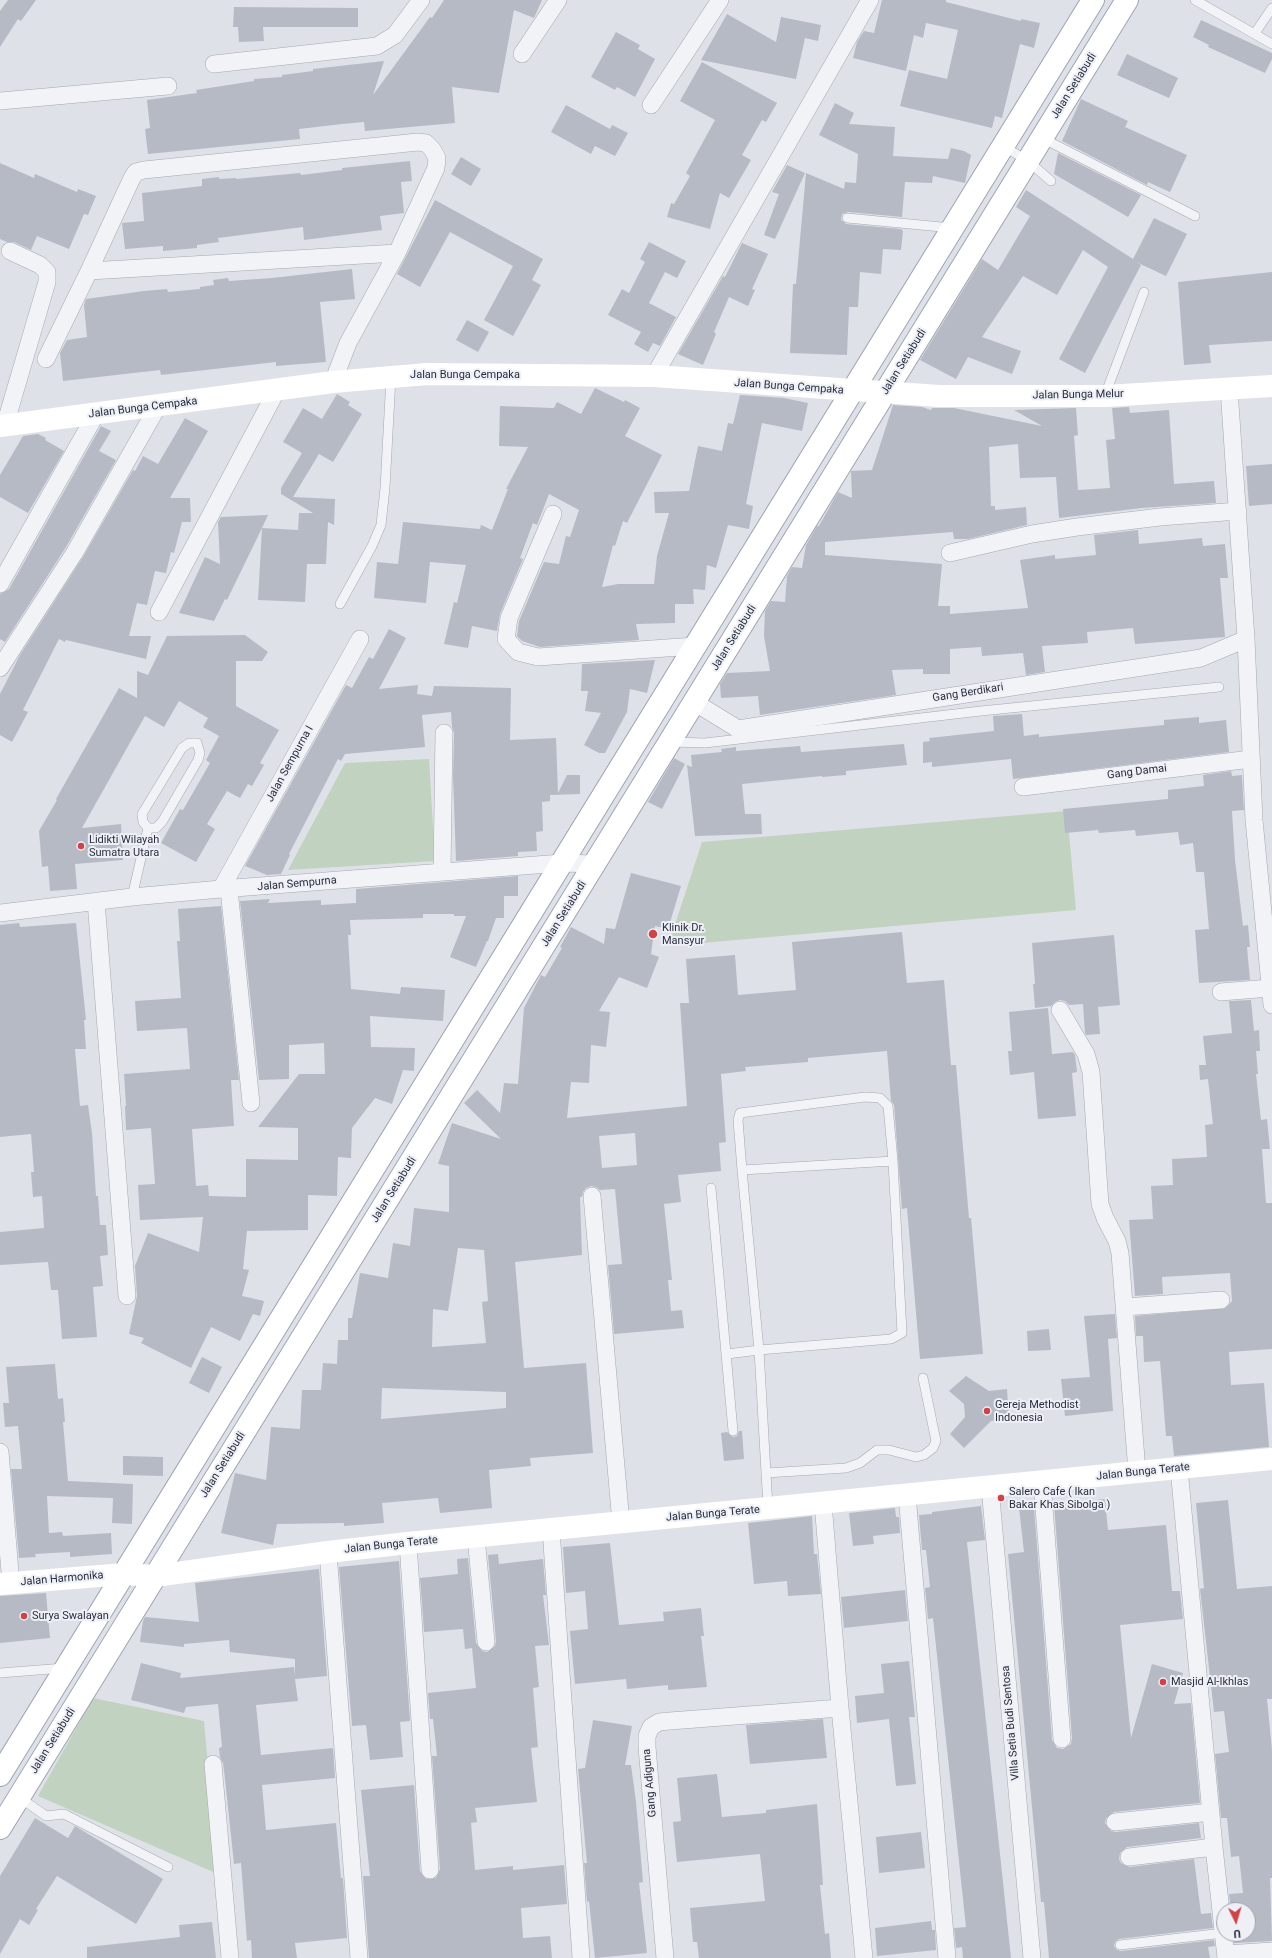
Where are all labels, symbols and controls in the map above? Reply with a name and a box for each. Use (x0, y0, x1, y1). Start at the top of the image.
street label: Jalan Setiabudi (1048, 51, 1100, 121)
street label: Jalan Setiabudi (878, 327, 930, 397)
street label: Jalan Bunga Cempaka (410, 368, 520, 382)
street label: Jalan Bunga Cempaka (734, 377, 844, 397)
street label: Jalan Bunga Melur (1032, 388, 1124, 402)
street label: Jalan Bunga Cempaka (88, 395, 198, 421)
street label: Jalan Setiabudi (708, 603, 760, 673)
street label: Gang Berdikari (932, 681, 1004, 705)
street label: Jalan Sempurna I (264, 724, 316, 804)
street label: Gang Damai (1106, 762, 1168, 782)
place label: Lidikti Wilayah Sumatra Utara (89, 833, 159, 859)
marker: Lidikti Wilayah Sumatra Utara (76, 841, 86, 851)
street label: Jalan Sempurna (257, 874, 337, 894)
street label: Jalan Setiabudi (538, 879, 590, 949)
place label: Klinik Dr. Mansyur (662, 921, 704, 947)
marker: Klinik Dr. Mansyur (647, 928, 659, 940)
street label: Jalan Setiabudi (368, 1155, 420, 1225)
place label: Gereja Methodist Indonesia (995, 1398, 1079, 1424)
marker: Gereja Methodist Indonesia (982, 1406, 992, 1416)
street label: Jalan Setiabudi (197, 1430, 249, 1500)
street label: Jalan Bunga Terate (1095, 1461, 1191, 1483)
place label: Salero Cafe ( Ikan Bakar Khas Sibolga ) (1009, 1485, 1110, 1511)
marker: Salero Cafe ( Ikan Bakar Khas Sibolga ) (996, 1493, 1006, 1503)
street label: Jalan Bunga Terate (666, 1503, 760, 1525)
street label: Jalan Bunga Terate (343, 1534, 439, 1556)
street label: Jalan Harmonika (20, 1569, 104, 1589)
place label: Surya Swalayan (32, 1609, 109, 1623)
marker: Surya Swalayan (19, 1611, 29, 1621)
street label: Villa Setia Budi Sentosa (999, 1665, 1023, 1781)
place label: Masjid Al-Ikhlas (1171, 1675, 1248, 1689)
marker: Masjid Al-Ikhlas (1158, 1677, 1168, 1687)
street label: Jalan Setiabudi (27, 1706, 79, 1776)
street label: Gang Adiguna (640, 1748, 660, 1818)
north arrow (1216, 1902, 1256, 1942)
text: U (1233, 1927, 1241, 1940)

